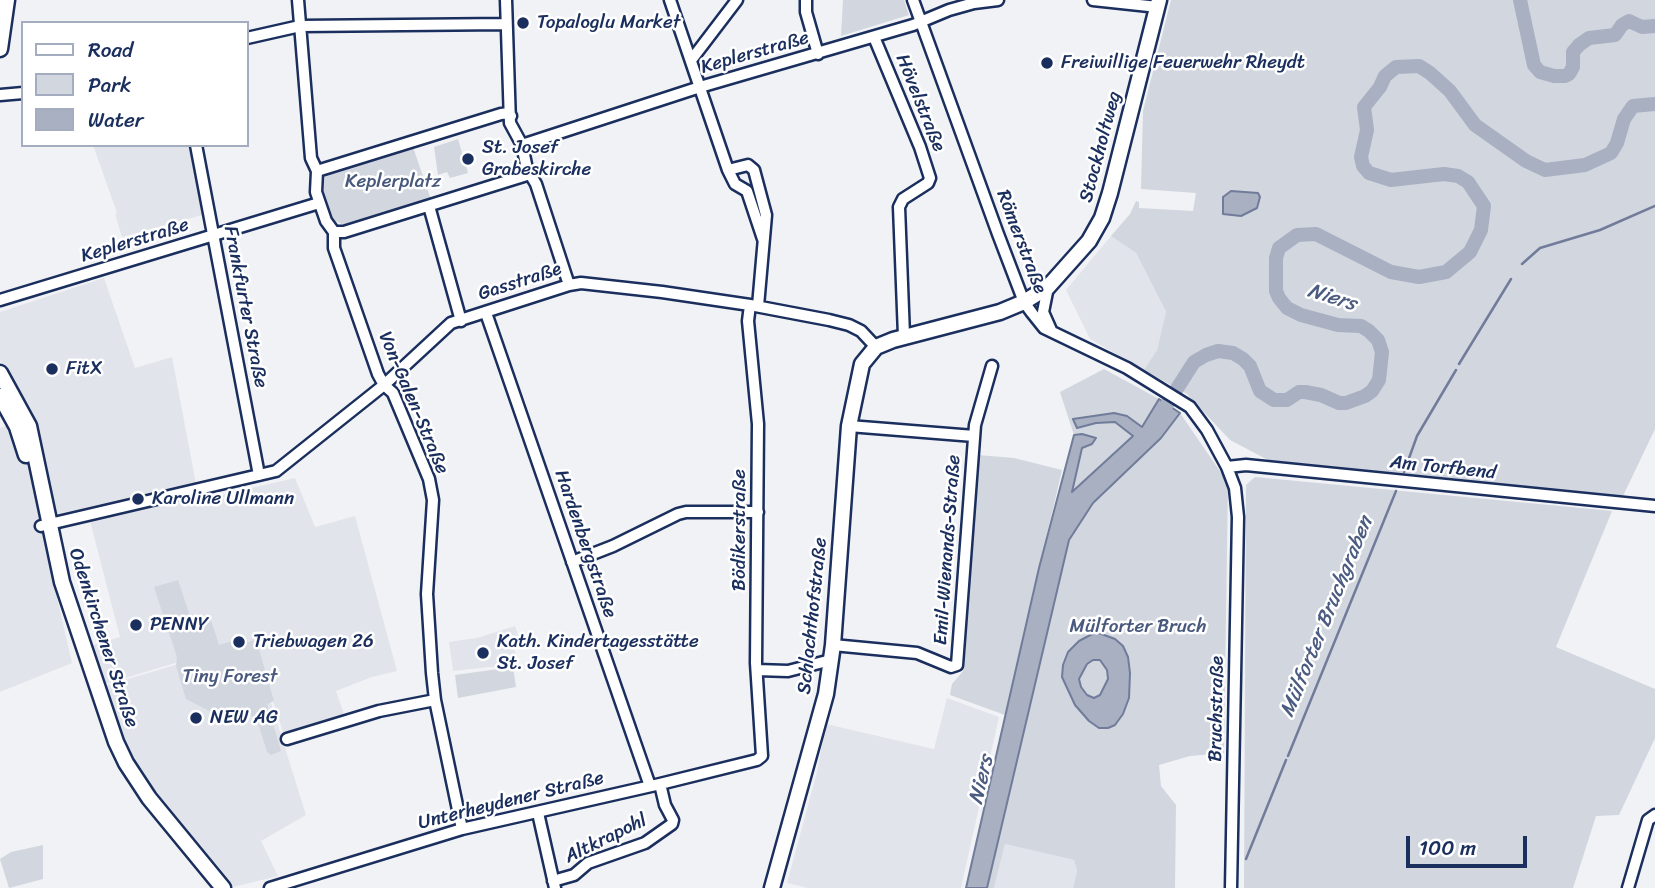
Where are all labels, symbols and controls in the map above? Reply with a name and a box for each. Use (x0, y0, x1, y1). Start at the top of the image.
place label: Topaloglu Market (537, 12, 680, 34)
marker: Topaloglu Market (515, 15, 531, 31)
legend (21, 21, 248, 147)
street label: Keplerstraße (698, 27, 812, 79)
text: Road (88, 31, 133, 69)
street label: Hövelstraße (890, 51, 950, 155)
place label: Freiwillige Feuerwehr Rheydt (1061, 52, 1305, 74)
marker: Freiwillige Feuerwehr Rheydt (1039, 55, 1055, 71)
text: Park (88, 66, 131, 104)
street label: Stockholtweg (1075, 89, 1127, 205)
text: Water (88, 101, 143, 139)
place label: St. Josef Grabeskirche (482, 137, 591, 181)
marker: St. Josef Grabeskirche (460, 151, 476, 167)
park label: Keplerplatz (345, 171, 441, 193)
street label: Römerstraße (991, 187, 1051, 297)
street label: Keplerstraße (78, 214, 192, 268)
street label: Frankfurter Straße (218, 224, 272, 390)
street label: Gasstraße (476, 258, 564, 306)
water label: Niers (1305, 279, 1359, 317)
street label: Von-Galen-Straße (373, 329, 453, 477)
place label: FitX (66, 358, 102, 380)
marker: FitX (44, 361, 60, 377)
street label: Am Torfbend (1389, 451, 1497, 485)
street label: Emil-Wienands-Straße (930, 454, 966, 646)
street label: Hardenbergstraße (549, 467, 621, 621)
street label: Bödikerstraße (729, 469, 751, 591)
place label: Karoline Ullmann (152, 488, 294, 510)
marker: Karoline Ullmann (130, 491, 146, 507)
water label: Mülforter Bruchgraben (1275, 513, 1379, 721)
street label: Schlachthofstraße (793, 536, 833, 696)
street label: Odenkirchener Straße (63, 545, 143, 731)
place label: PENNY (150, 614, 208, 636)
park label: Mülforter Bruch (1070, 616, 1206, 638)
marker: PENNY (128, 617, 144, 633)
place label: Triebwagen 26 (253, 631, 374, 653)
place label: Kath. Kindertagesstätte St. Josef (497, 631, 699, 675)
marker: Triebwagen 26 (231, 634, 247, 650)
marker: Kath. Kindertagesstätte St. Josef (475, 645, 491, 661)
street label: Bruchstraße (1205, 656, 1229, 762)
park label: Tiny Forest (183, 666, 277, 688)
place label: NEW AG (210, 707, 278, 729)
marker: NEW AG (188, 710, 204, 726)
water label: Niers (964, 753, 1000, 807)
street label: Unterheydener Straße (416, 767, 606, 835)
street label: Altkrapohl (561, 809, 651, 869)
scale bar (1410, 822, 1531, 866)
text: 100 m (1419, 829, 1476, 867)

